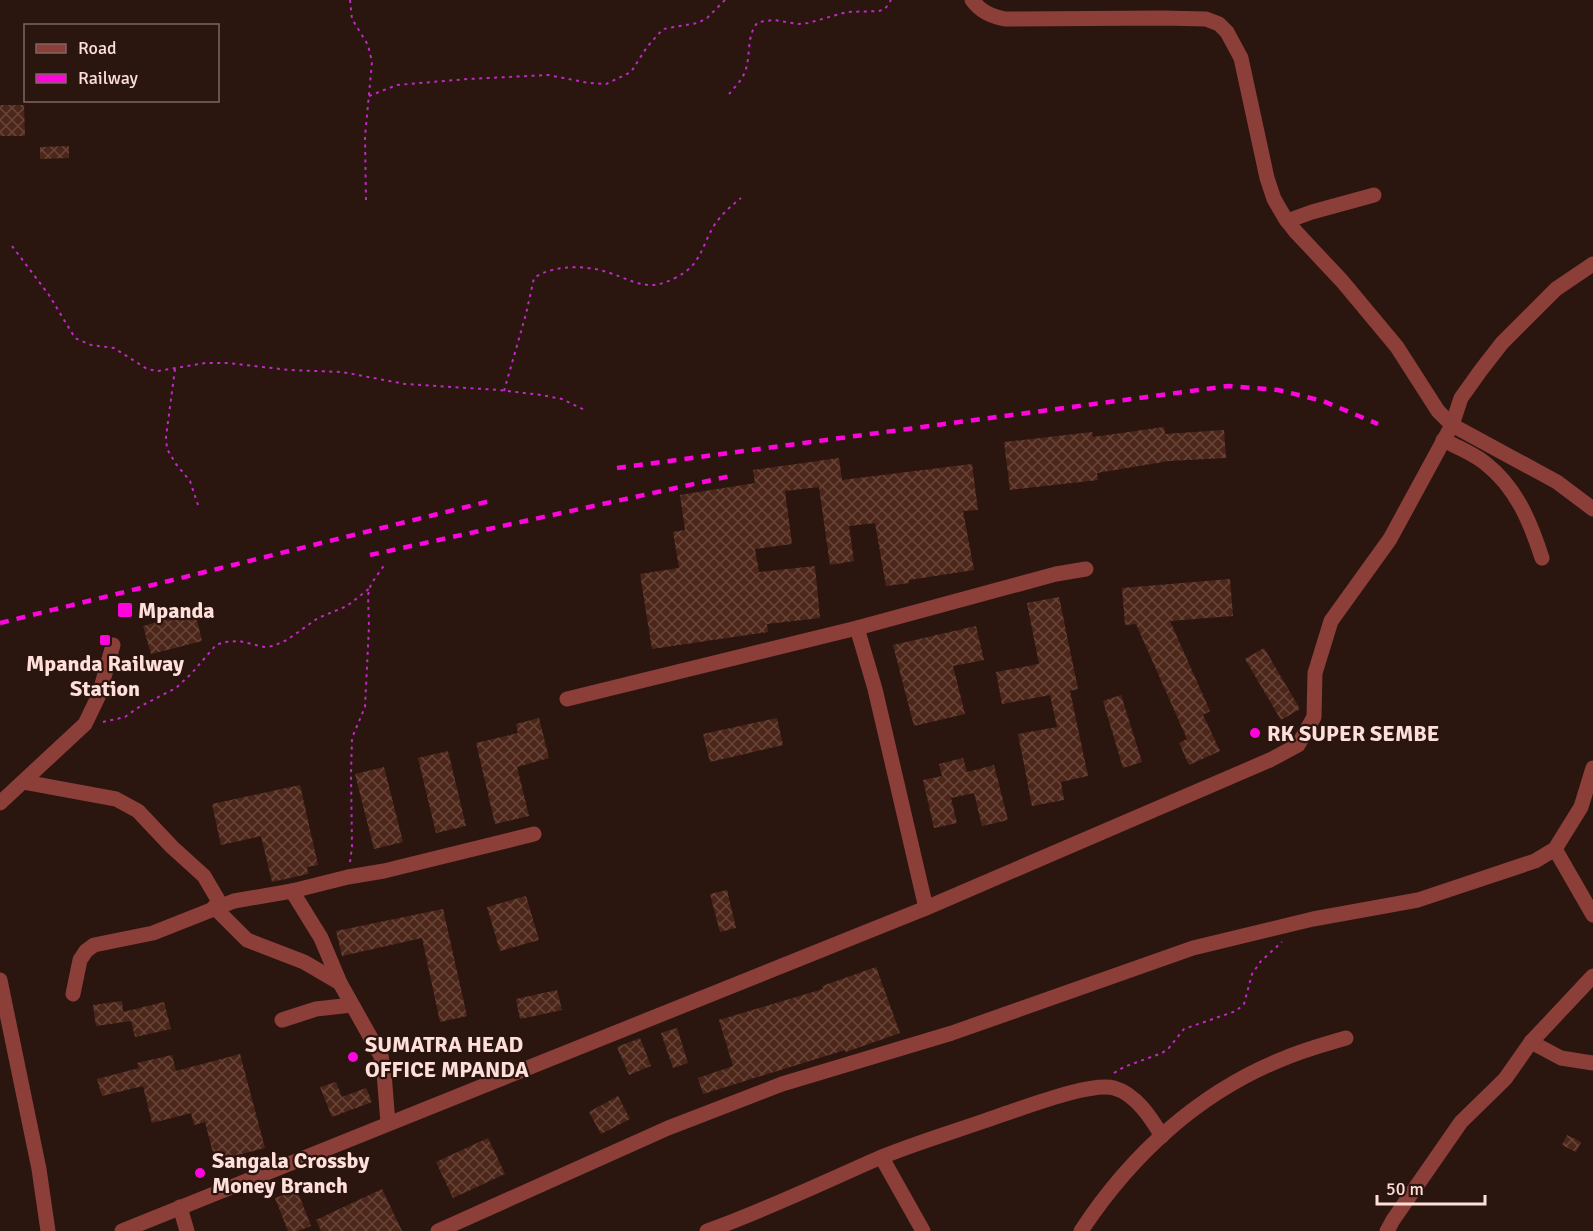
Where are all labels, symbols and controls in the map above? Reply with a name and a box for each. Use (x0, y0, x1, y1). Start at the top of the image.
legend (24, 24, 219, 102)
text: Road (78, 37, 117, 59)
text: Railway (78, 67, 139, 89)
place label: Mpanda (138, 597, 215, 624)
marker: Mpanda (116, 601, 134, 619)
marker: Mpanda Railway Station (98, 633, 112, 647)
place label: Mpanda Railway Station (26, 650, 184, 702)
place label: RK SUPER SEMBE (1267, 720, 1439, 747)
marker: RK SUPER SEMBE (1248, 726, 1262, 740)
place label: SUMATRA HEAD OFFICE MPANDA (365, 1031, 529, 1083)
marker: SUMATRA HEAD OFFICE MPANDA (346, 1050, 360, 1064)
place label: Sangala Crossby Money Branch (212, 1147, 369, 1199)
marker: Sangala Crossby Money Branch (193, 1166, 207, 1180)
scale bar (1377, 1168, 1485, 1206)
text: 50 m (1386, 1178, 1424, 1200)

